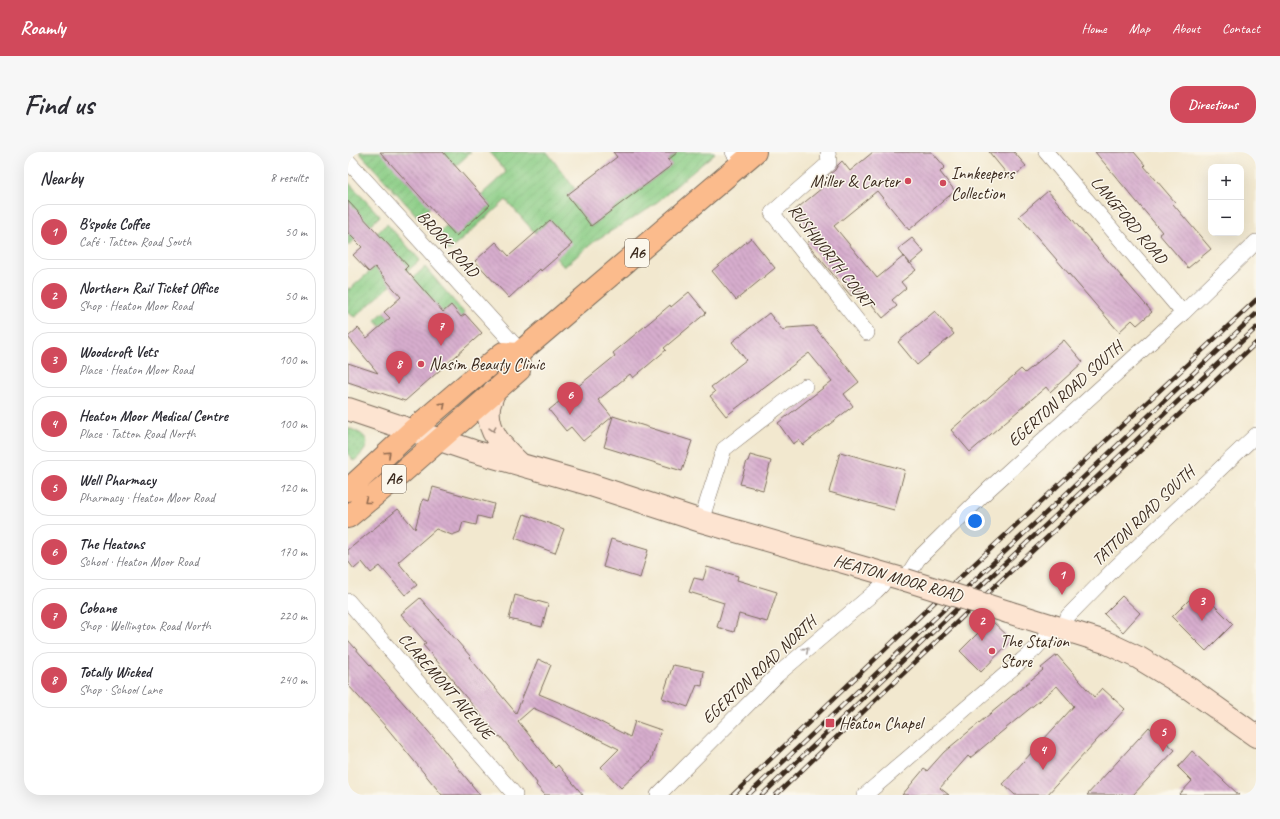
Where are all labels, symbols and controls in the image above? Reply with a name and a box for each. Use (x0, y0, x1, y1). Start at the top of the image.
text: Roamly (20, 16, 66, 40)
text: Home (1081, 20, 1107, 37)
text: Map (1129, 20, 1150, 37)
text: About (1172, 20, 1200, 37)
text: Contact (1222, 20, 1260, 37)
button: Directions (1170, 86, 1256, 123)
text: Find us (24, 87, 94, 122)
place label: Innkeepers Collection (951, 163, 1016, 204)
map controls (1208, 164, 1244, 236)
button: + (1208, 164, 1244, 200)
text: Nearby (40, 168, 83, 189)
text: 8 results (270, 170, 308, 186)
place label: Miller & Carter (810, 171, 902, 192)
street label: LANGFORD ROAD (1086, 172, 1173, 269)
marker: Miller & Carter (903, 176, 913, 186)
marker: Innkeepers Collection (938, 178, 948, 188)
street label: RUSHWORTH COURT (784, 200, 880, 315)
button: − (1208, 200, 1244, 236)
street label: BROOK ROAD (413, 206, 484, 283)
text: B'spoke Coffee (79, 215, 149, 234)
text: 1 (51, 224, 57, 240)
text: 50 m (285, 224, 307, 240)
text: Café · Tatton Road South (79, 234, 192, 250)
road number: A6 (625, 239, 649, 267)
text: Northern Rail Ticket Office (79, 279, 218, 298)
text: 2 (51, 288, 57, 304)
text: 50 m (285, 288, 307, 304)
text: Shop · Heaton Moor Road (79, 298, 193, 314)
pin: 7 (428, 313, 454, 346)
street label: EGERTON ROAD SOUTH (1003, 335, 1129, 451)
text: Woodcroft Vets (79, 343, 157, 362)
pin: 8 (386, 351, 412, 384)
text: 3 (51, 352, 57, 368)
text: 100 m (279, 352, 307, 368)
place label: Nasim Beauty Clinic (429, 354, 545, 375)
marker: Nasim Beauty Clinic (416, 359, 426, 369)
text: Place · Heaton Moor Road (79, 362, 193, 378)
pin: 6 (557, 382, 583, 415)
one-way arrow (438, 402, 446, 409)
text: Heaton Moor Medical Centre (79, 407, 228, 426)
text: 4 (51, 416, 57, 432)
text: 100 m (279, 416, 307, 432)
text: Place · Tatton Road North (79, 426, 196, 442)
one-way arrow (488, 426, 497, 433)
one-way arrow (383, 452, 390, 459)
street label: TATTON ROAD SOUTH (1087, 459, 1201, 570)
road number: A6 (382, 465, 406, 493)
text: Well Pharmacy (79, 471, 156, 490)
text: 5 (51, 480, 57, 496)
text: 120 m (279, 480, 307, 496)
text: Pharmacy · Heaton Moor Road (79, 490, 215, 506)
one-way arrow (365, 497, 372, 504)
your location (965, 511, 985, 531)
text: The Heatons (79, 535, 144, 554)
text: 6 (51, 544, 57, 560)
text: 170 m (279, 544, 307, 560)
street label: HEATON MOOR ROAD (831, 550, 967, 607)
text: School · Heaton Moor Road (79, 554, 199, 570)
pin: 1 (1049, 562, 1075, 595)
pin: 3 (1189, 588, 1215, 621)
text: Cobane (79, 599, 116, 618)
text: 7 (51, 608, 57, 624)
text: 220 m (279, 608, 307, 624)
pin: 2 (969, 608, 995, 641)
street label: EGERTON ROAD NORTH (698, 609, 823, 728)
text: Shop · Wellington Road North (79, 618, 211, 634)
street label: CLAREMONT AVENUE (394, 628, 499, 745)
place label: The Station Store (1000, 631, 1070, 672)
marker: The Station Store (987, 646, 997, 656)
one-way arrow (802, 648, 809, 655)
text: Totally Wicked (79, 663, 151, 682)
text: 8 (51, 672, 57, 688)
text: 240 m (279, 672, 307, 688)
text: Shop · School Lane (79, 682, 162, 698)
place label: Heaton Chapel (839, 713, 925, 734)
marker: Heaton Chapel (824, 717, 836, 729)
pin: 5 (1150, 719, 1176, 752)
pin: 4 (1030, 737, 1056, 770)

